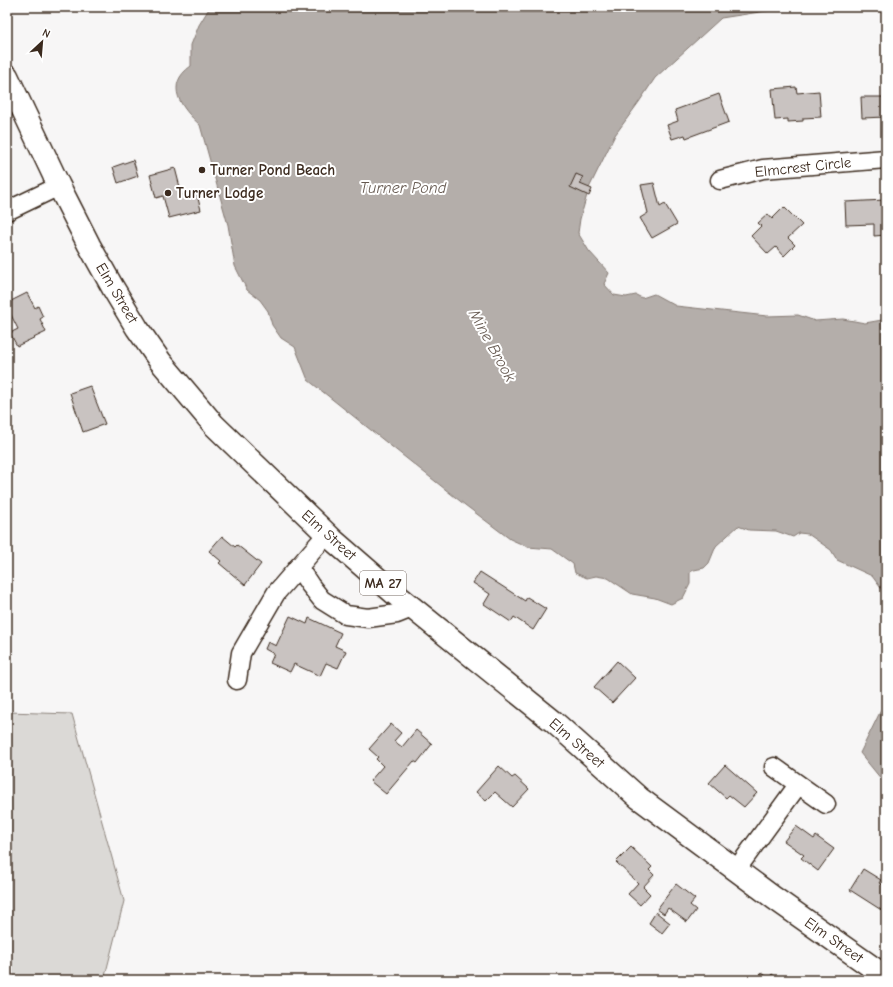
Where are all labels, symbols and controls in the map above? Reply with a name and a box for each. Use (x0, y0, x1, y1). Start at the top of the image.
north arrow (22, 22, 62, 62)
text: N (40, 26, 52, 41)
street label: Elmcrest Circle (754, 153, 853, 181)
place label: Turner Pond Beach (210, 161, 335, 179)
marker: Turner Pond Beach (197, 165, 207, 175)
water label: Turner Pond (360, 179, 447, 197)
place label: Turner Lodge (176, 184, 263, 202)
marker: Turner Lodge (163, 188, 173, 198)
street label: Elm Street (92, 260, 142, 327)
water label: Mine Brook (464, 305, 519, 385)
street label: Elm Street (298, 506, 361, 565)
road number: MA 27 (360, 571, 406, 595)
street label: Elm Street (546, 714, 609, 772)
street label: Elm Street (801, 913, 867, 967)

